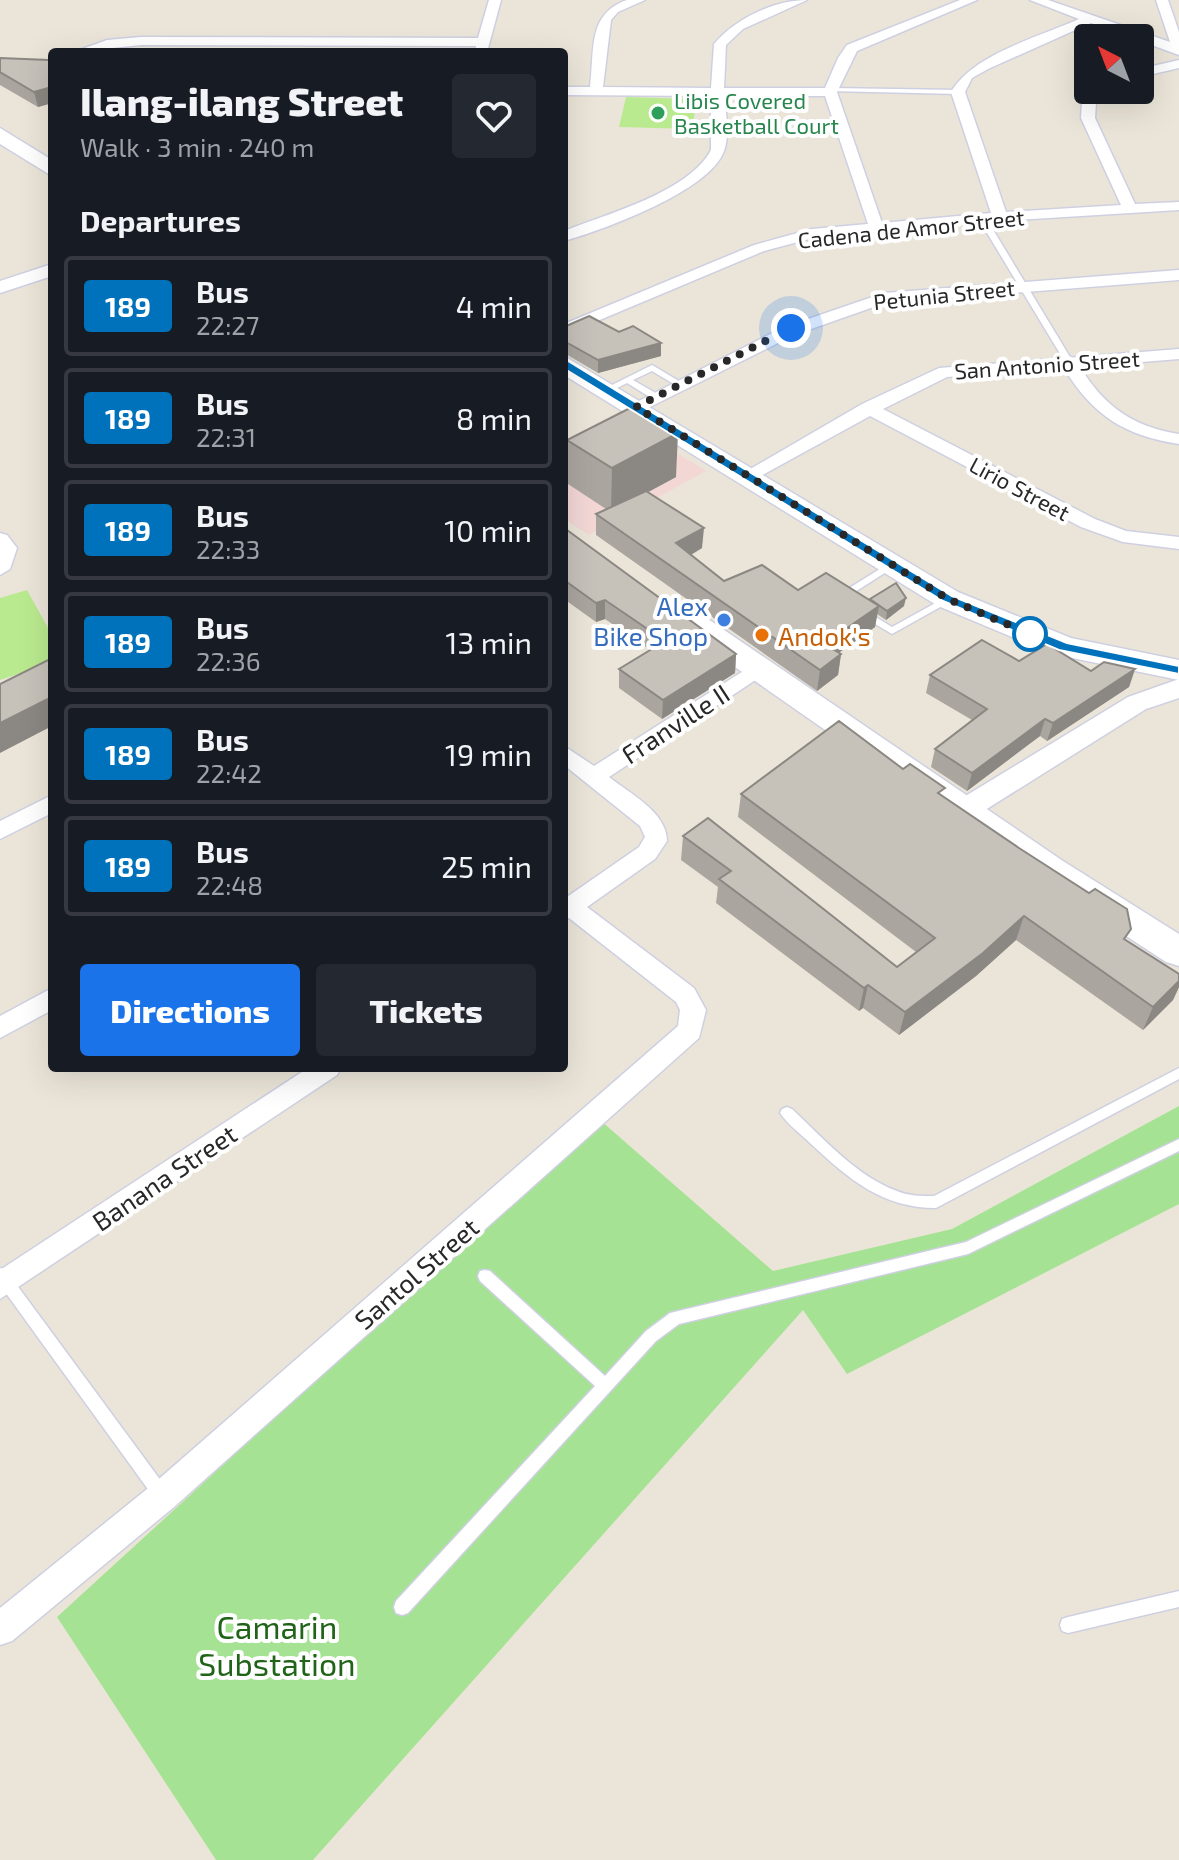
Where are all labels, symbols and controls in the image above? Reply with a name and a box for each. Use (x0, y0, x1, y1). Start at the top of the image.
north arrow (1074, 24, 1154, 104)
map controls (1074, 24, 1154, 104)
button: heart (452, 74, 536, 158)
text: Ilang-ilang Street (80, 78, 403, 124)
place label: Libis Covered Basketball Court (674, 87, 839, 138)
marker: Libis Covered Basketball Court (649, 104, 667, 122)
text: Walk · 3 min · 240 m (80, 131, 314, 162)
text: Departures (80, 202, 241, 238)
street label: Cadena de Amor Street (797, 203, 1025, 253)
text: Bus (196, 273, 249, 309)
street label: Petunia Street (872, 274, 1016, 314)
text: 4 min (456, 288, 532, 324)
text: 189 (105, 289, 151, 323)
your location (771, 308, 811, 348)
text: 22:27 (196, 309, 259, 340)
street label: San Antonio Street (953, 345, 1141, 383)
text: Bus (196, 385, 249, 421)
text: 8 min (456, 400, 532, 436)
text: 189 (105, 401, 151, 435)
text: 22:31 (196, 421, 256, 452)
street label: Lirio Street (966, 451, 1074, 525)
text: Bus (196, 497, 249, 533)
text: 10 min (444, 512, 532, 548)
text: 189 (105, 513, 151, 547)
text: 22:33 (196, 533, 260, 564)
place label: Alex Bike Shop (593, 590, 708, 651)
text: Bus (196, 609, 249, 645)
marker: Alex Bike Shop (715, 611, 733, 629)
unlabelled marker (1013, 617, 1047, 651)
place label: Andok's (778, 620, 871, 651)
text: 13 min (446, 624, 532, 660)
text: 189 (105, 625, 151, 659)
marker: Andok's (753, 626, 771, 644)
text: 22:36 (196, 645, 261, 676)
street label: Franville II (615, 677, 735, 769)
text: Bus (196, 721, 249, 757)
text: 19 min (445, 736, 532, 772)
text: 189 (105, 737, 151, 771)
text: 22:42 (196, 757, 262, 788)
text: Bus (196, 833, 249, 869)
text: 25 min (441, 848, 532, 884)
text: 189 (105, 849, 151, 883)
text: 22:48 (196, 869, 263, 900)
button: Directions (80, 964, 300, 1056)
button: Tickets (316, 964, 536, 1056)
street label: Banana Street (86, 1117, 242, 1237)
street label: Santol Street (348, 1211, 484, 1335)
park label: Camarin Substation (198, 1607, 356, 1682)

